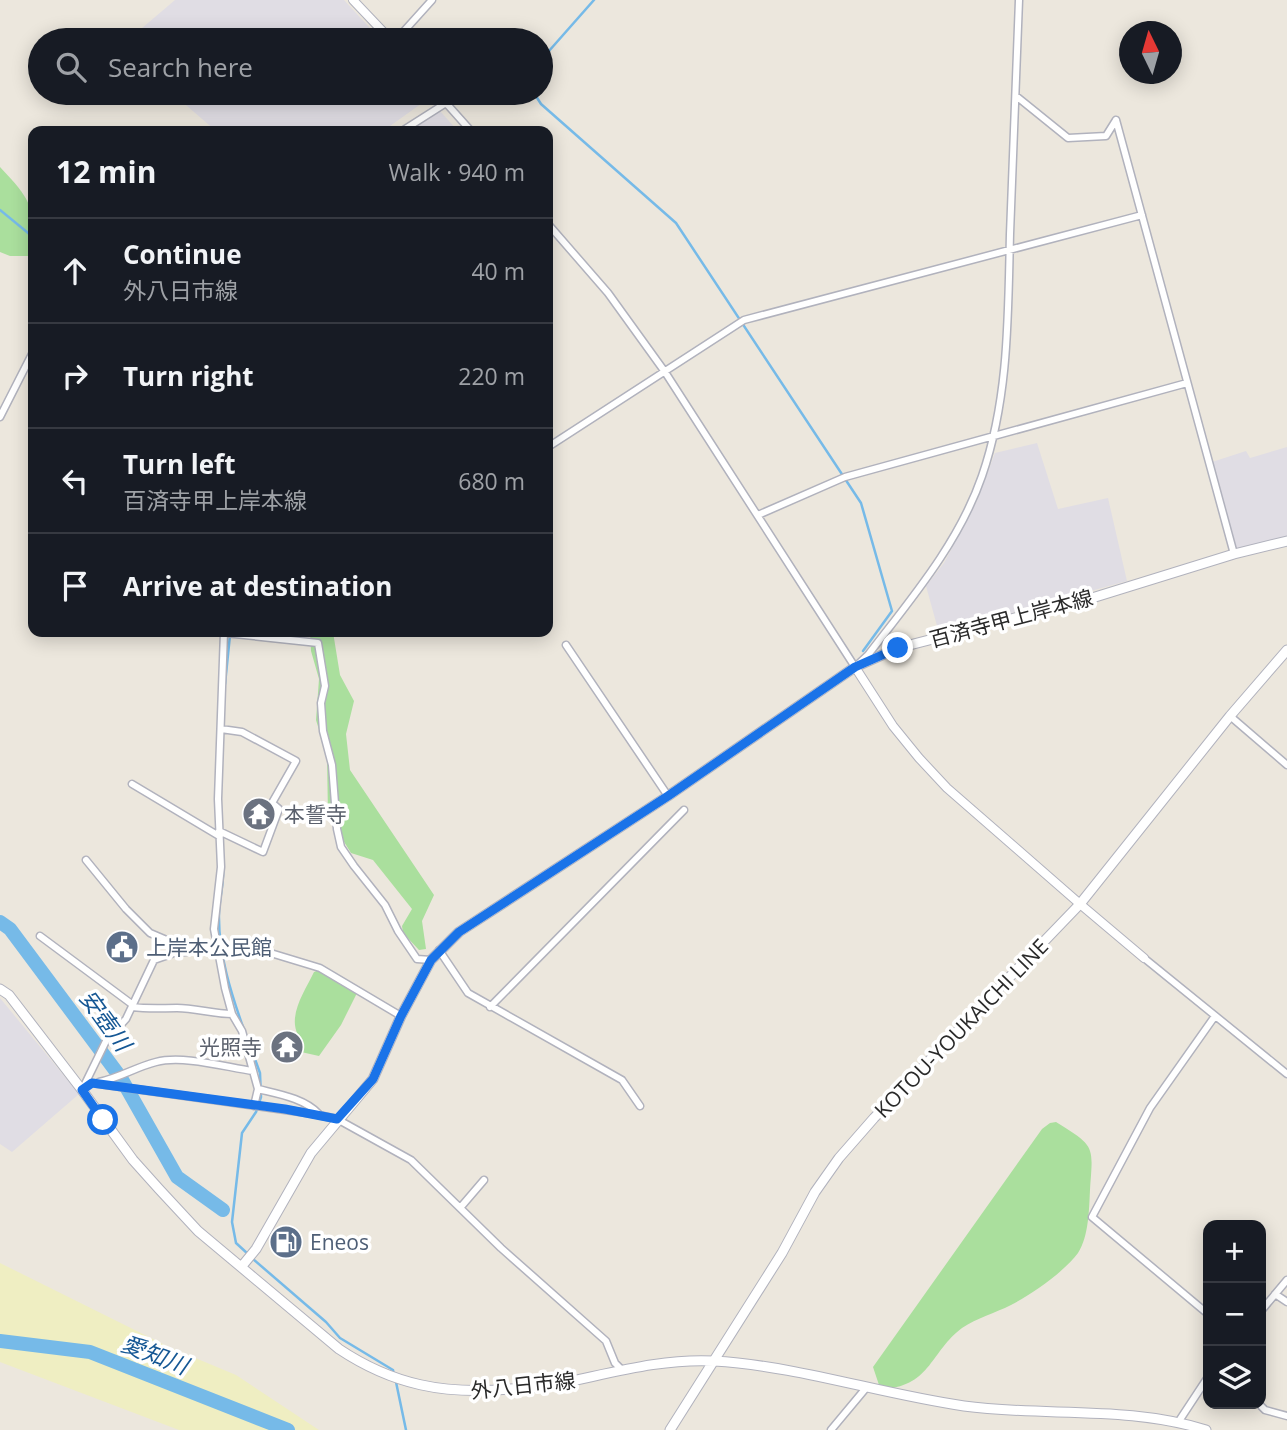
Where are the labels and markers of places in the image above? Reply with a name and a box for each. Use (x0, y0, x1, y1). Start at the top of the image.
temple icon: 本誓寺 (240, 795, 278, 833)
place label: 本誓寺 (284, 800, 347, 828)
public building icon: 上岸本公民館 (103, 928, 141, 966)
place label: 上岸本公民館 (146, 933, 272, 961)
temple icon: 光照寺 (268, 1028, 306, 1066)
place label: 光照寺 (199, 1033, 262, 1061)
fuel station icon: Eneos (267, 1223, 305, 1261)
place label: Eneos (310, 1228, 369, 1256)

